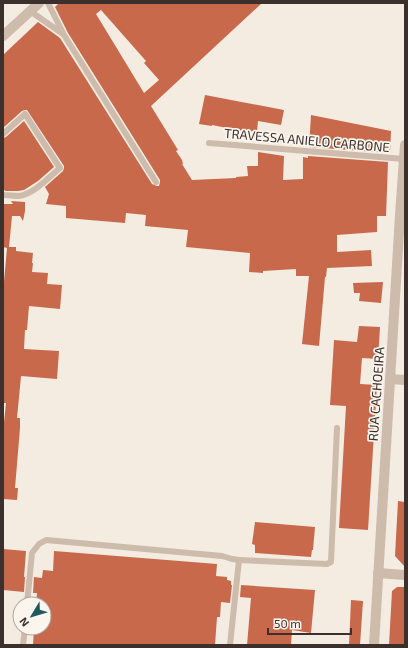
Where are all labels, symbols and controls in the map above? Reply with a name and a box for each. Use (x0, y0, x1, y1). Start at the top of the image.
street label: TRAVESSA ANIELO CARBONE (224, 125, 390, 155)
street label: RUA CACHOEIRA (365, 346, 387, 442)
north arrow (12, 596, 52, 636)
scale bar (268, 610, 351, 636)
text: N (16, 615, 31, 630)
text: 50 m (274, 616, 301, 630)

